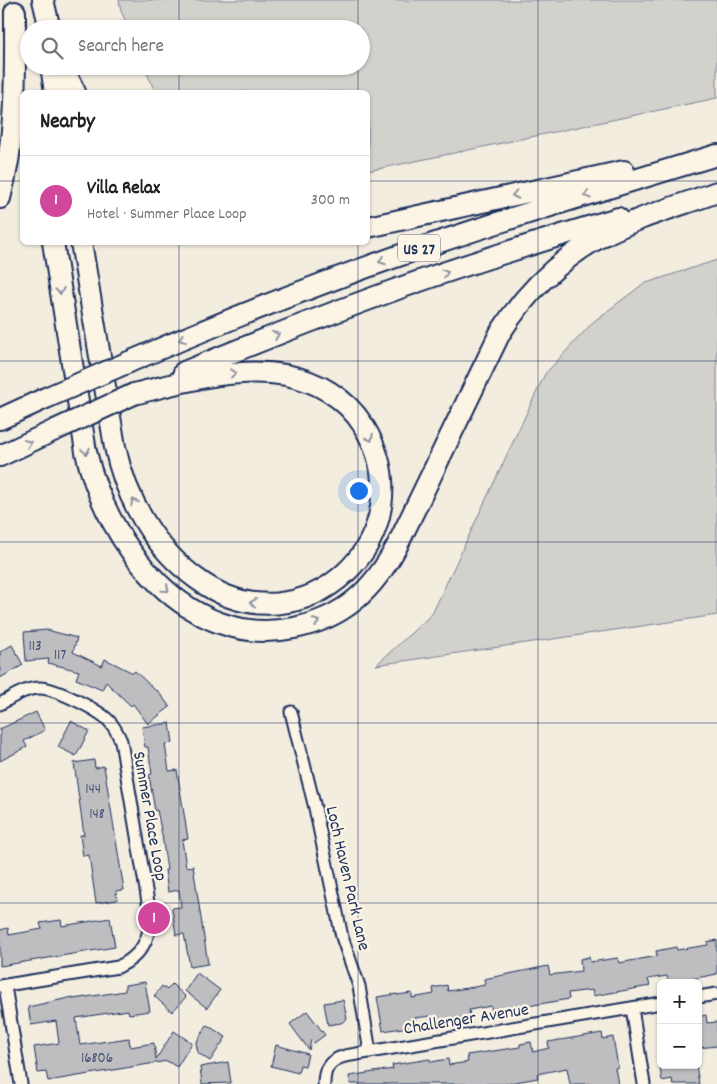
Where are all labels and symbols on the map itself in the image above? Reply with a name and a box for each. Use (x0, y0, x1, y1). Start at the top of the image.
one-way arrow (511, 189, 520, 200)
one-way arrow (583, 189, 591, 199)
road number: US 27 (398, 234, 440, 262)
one-way arrow (379, 255, 387, 265)
one-way arrow (440, 268, 448, 278)
one-way arrow (55, 286, 65, 295)
one-way arrow (271, 331, 280, 341)
one-way arrow (178, 333, 187, 343)
one-way arrow (229, 368, 237, 379)
one-way arrow (364, 432, 374, 441)
one-way arrow (22, 439, 31, 449)
one-way arrow (81, 447, 91, 455)
your location (346, 478, 372, 504)
one-way arrow (130, 498, 140, 507)
one-way arrow (160, 584, 169, 593)
one-way arrow (248, 598, 256, 609)
one-way arrow (311, 618, 320, 628)
house number: 113 (28, 636, 42, 658)
house number: 117 (54, 645, 66, 667)
street label: Summer Place Loop (125, 750, 172, 883)
house number: 144 (85, 779, 101, 801)
house number: 148 (89, 804, 105, 826)
street label: Loch Haven Park Lane (318, 804, 375, 953)
pin: 1 (138, 899, 170, 937)
street label: Challenger Avenue (402, 998, 531, 1043)
house number: 16806 (81, 1048, 113, 1070)

